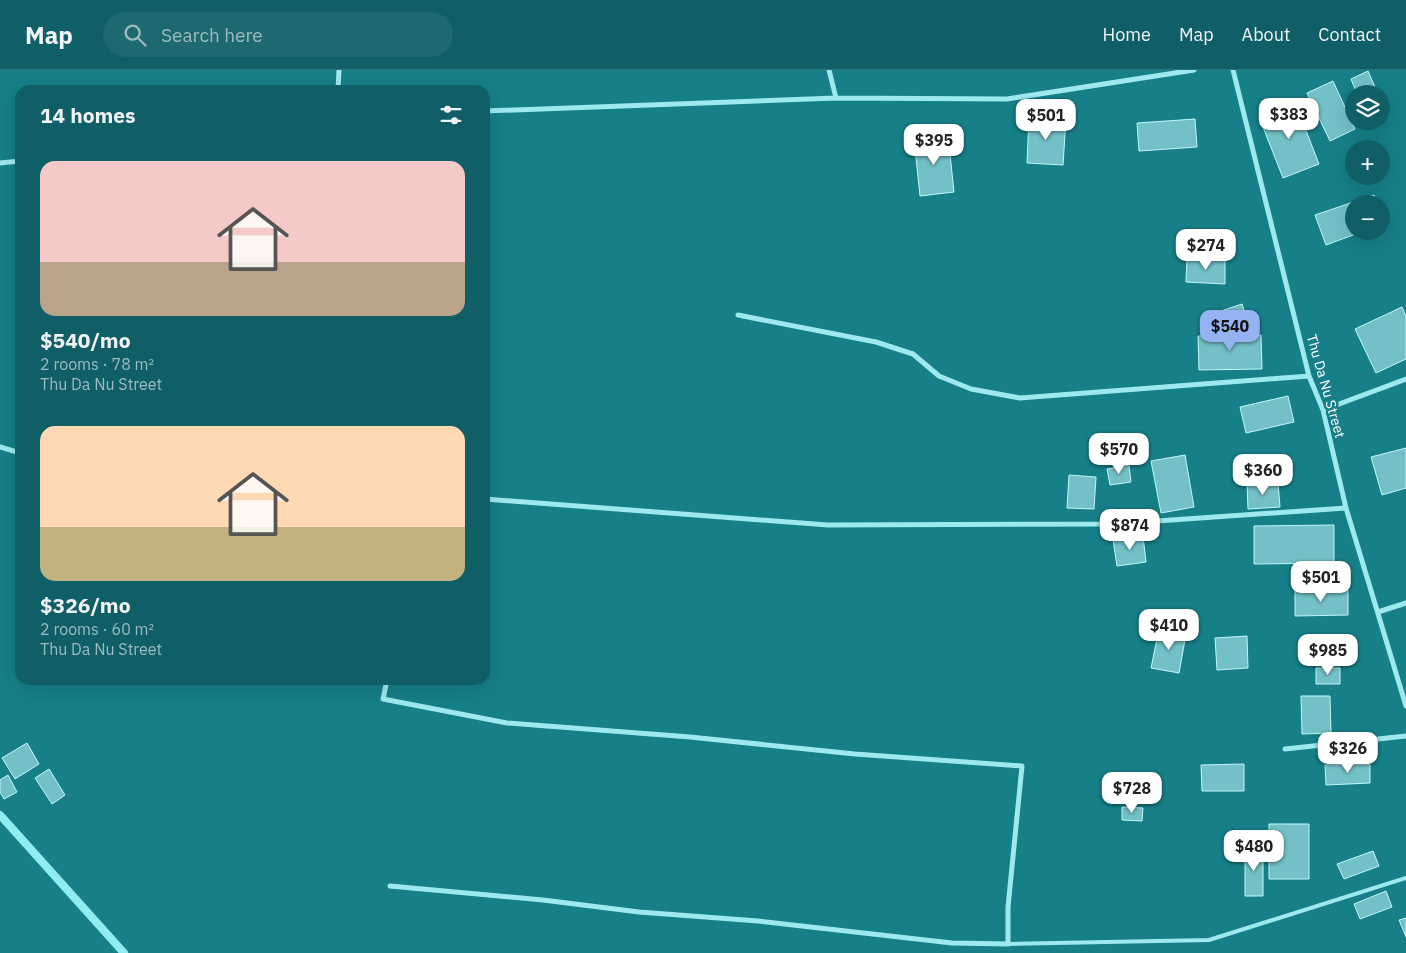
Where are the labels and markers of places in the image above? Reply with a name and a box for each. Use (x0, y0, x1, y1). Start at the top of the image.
pin: $501 (1016, 98, 1076, 141)
pin: $383 (1259, 98, 1319, 140)
pin: $395 (904, 124, 964, 166)
pin: $274 (1176, 228, 1236, 271)
pin: $540 (1200, 310, 1260, 352)
pin: $570 (1089, 432, 1149, 475)
pin: $360 (1233, 454, 1293, 496)
pin: $874 (1100, 508, 1160, 551)
pin: $501 (1291, 560, 1351, 603)
pin: $410 (1139, 608, 1199, 651)
pin: $985 (1298, 634, 1358, 676)
pin: $326 (1318, 732, 1378, 774)
pin: $728 (1102, 772, 1162, 814)
pin: $480 (1224, 830, 1284, 872)

